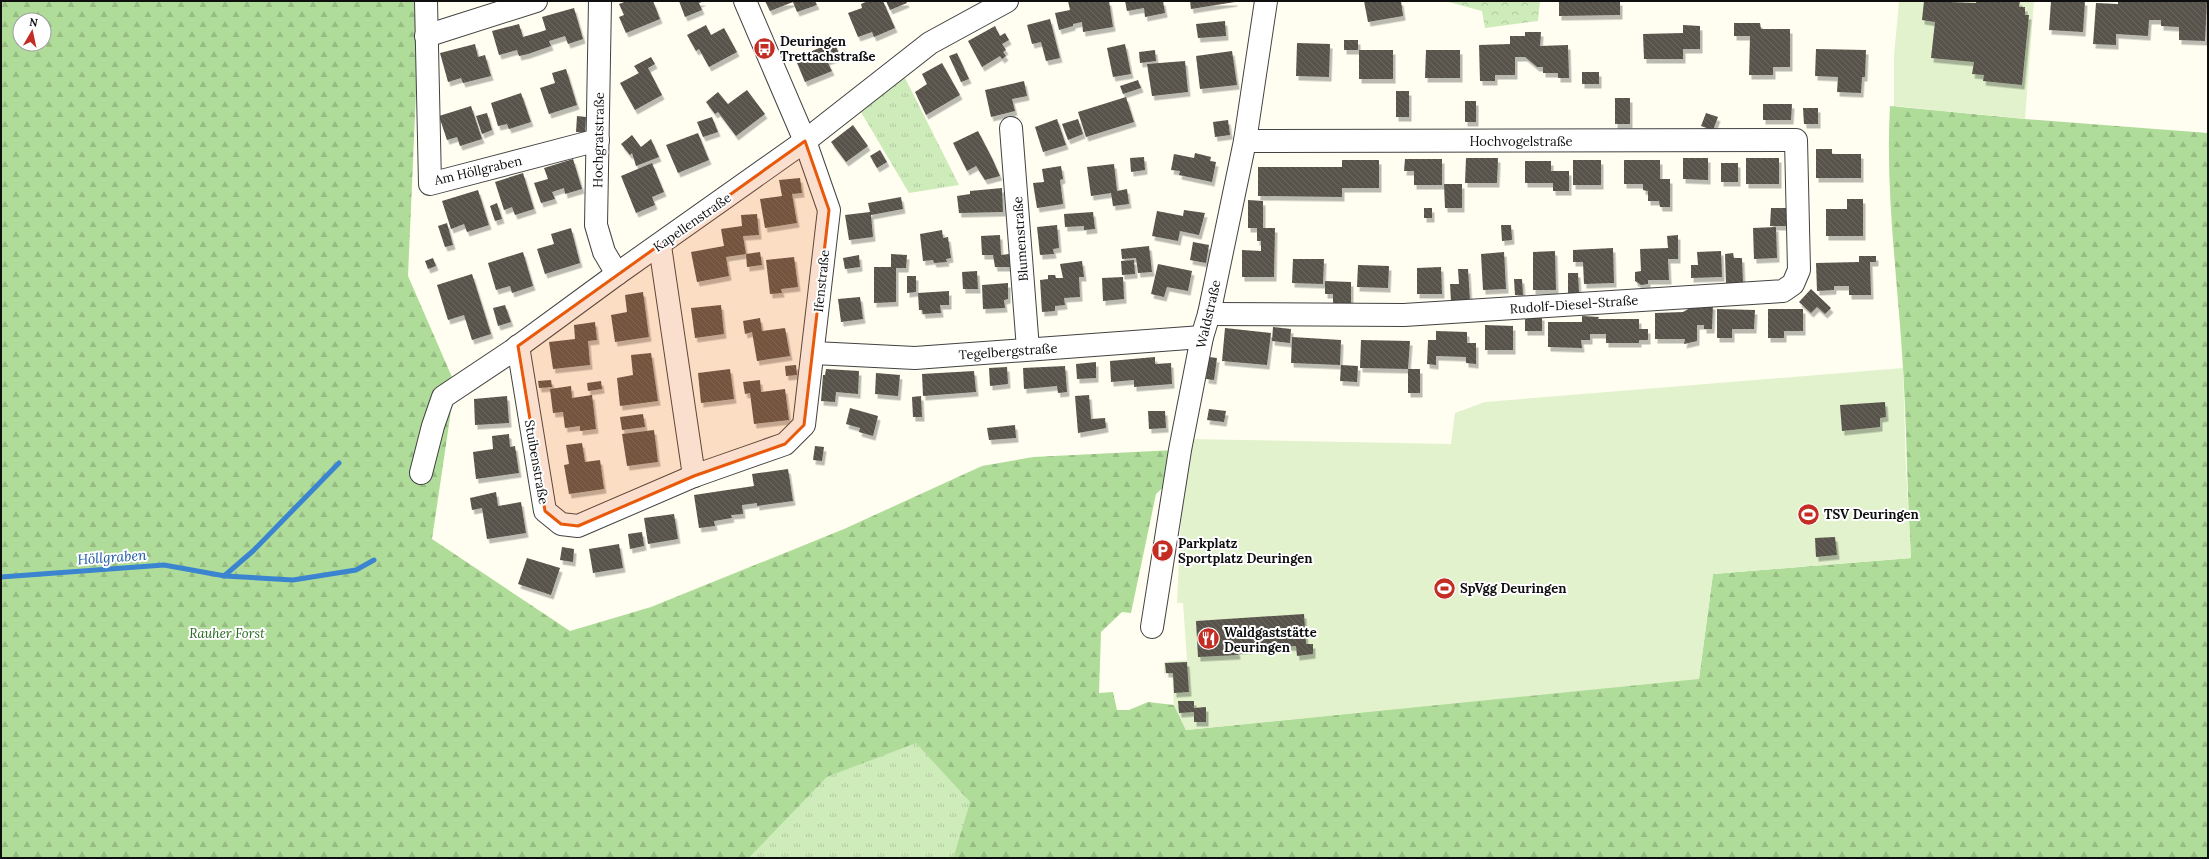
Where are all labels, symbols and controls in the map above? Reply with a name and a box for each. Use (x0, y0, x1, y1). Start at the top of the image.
north arrow (12, 12, 52, 52)
text: N (28, 15, 39, 30)
place label: Deuringen Trettachstraße (780, 33, 876, 65)
bus stop icon: Deuringen Trettachstraße (752, 35, 778, 61)
street label: Hochgratstraße (589, 92, 608, 188)
street label: Hochvogelstraße (1469, 133, 1573, 150)
street label: Am Höllgraben (432, 152, 524, 189)
street label: Kapellenstraße (650, 189, 735, 256)
street label: Blumenstraße (1009, 196, 1032, 282)
street label: Ifenstraße (810, 249, 833, 313)
street label: Waldstraße (1192, 278, 1225, 350)
street label: Rudolf-Diesel-Straße (1509, 292, 1639, 317)
street label: Tegelbergstraße (958, 340, 1058, 363)
street label: Stuibenstraße (521, 419, 552, 506)
sports icon: TSV Deuringen (1795, 501, 1821, 527)
place label: TSV Deuringen (1824, 506, 1920, 523)
place label: Parkplatz Sportplatz Deuringen (1178, 535, 1313, 567)
parking icon: Parkplatz Sportplatz Deuringen (1149, 537, 1175, 563)
water label: Höllgraben (77, 546, 148, 568)
sports icon: SpVgg Deuringen (1431, 575, 1457, 601)
place label: SpVgg Deuringen (1460, 580, 1567, 597)
place label: Waldgaststätte Deuringen (1224, 624, 1317, 656)
park label: Rauher Forst (189, 625, 265, 642)
restaurant icon: Waldgaststätte Deuringen (1196, 626, 1222, 652)

